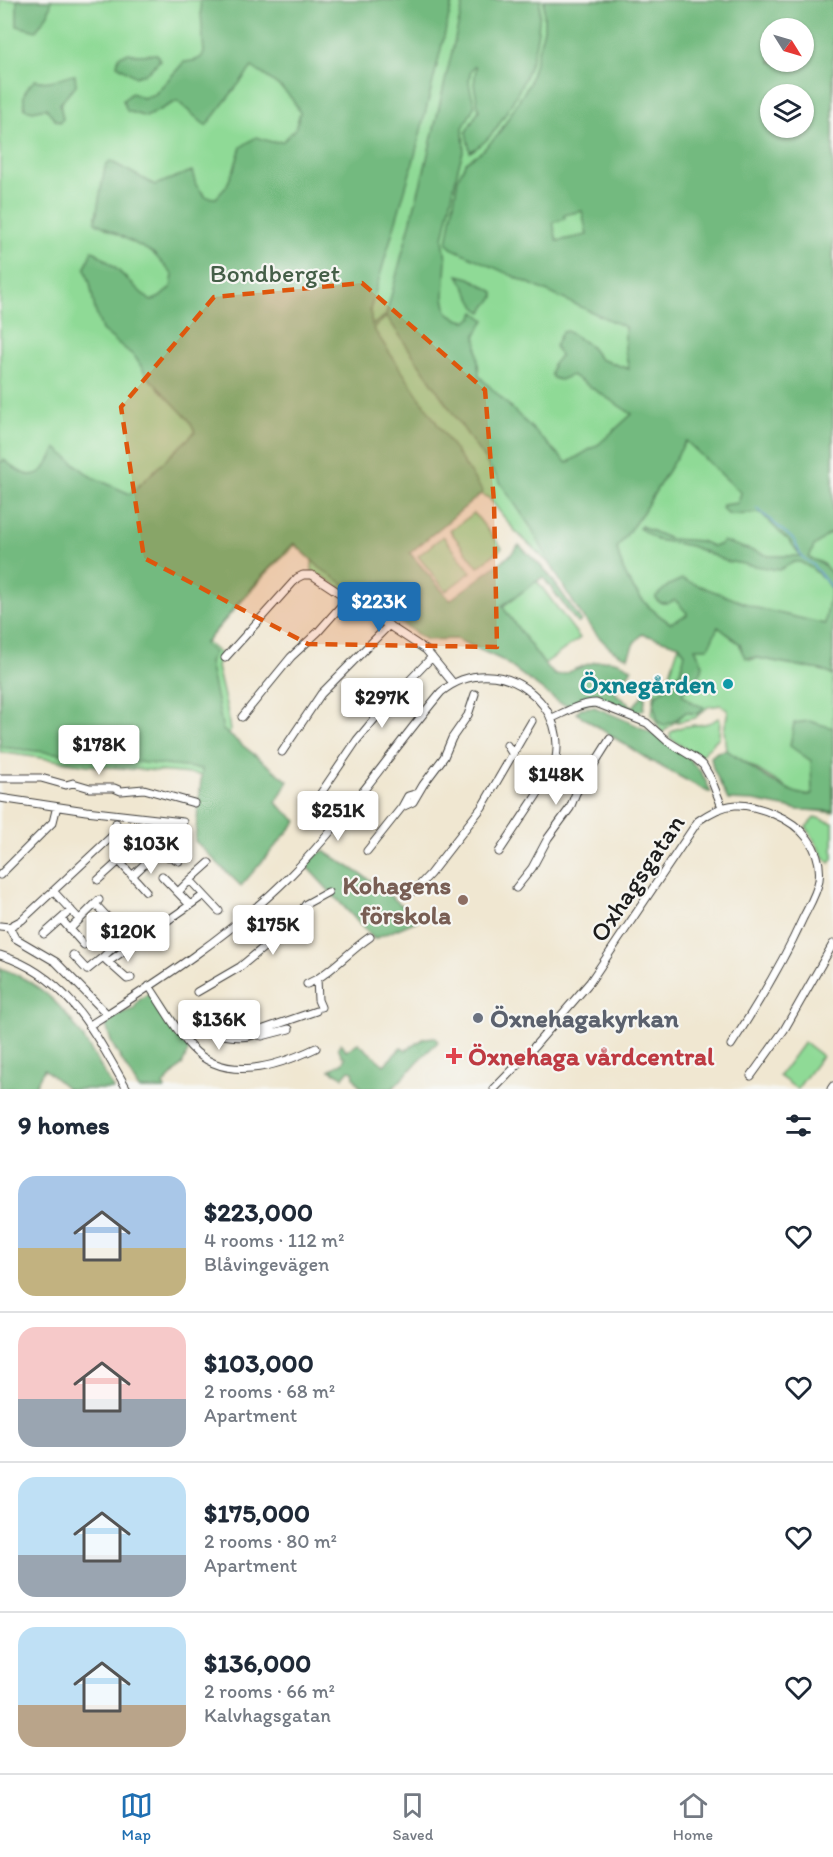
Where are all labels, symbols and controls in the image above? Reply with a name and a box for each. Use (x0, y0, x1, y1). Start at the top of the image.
north arrow (760, 18, 814, 72)
map controls (760, 18, 814, 138)
button: layers (760, 84, 814, 138)
park label: Bondberget (210, 257, 340, 289)
pin: $223K (337, 582, 421, 633)
text: $223K (352, 589, 406, 613)
place label: Öxnegården (580, 668, 716, 700)
marker: Öxnegården (721, 677, 735, 691)
pin: $297K (340, 678, 424, 729)
text: $297K (355, 685, 409, 709)
pin: $178K (57, 725, 141, 776)
text: $178K (72, 732, 126, 756)
pin: $148K (514, 755, 598, 806)
text: $148K (528, 762, 584, 786)
pin: $251K (296, 791, 380, 842)
text: $251K (311, 798, 365, 822)
street label: Oxhagsgatan (583, 808, 692, 948)
pin: $103K (109, 824, 193, 875)
text: $103K (123, 831, 179, 855)
place label: Kohagens förskola (342, 869, 451, 931)
marker: Kohagens förskola (456, 893, 470, 907)
pin: $175K (231, 905, 315, 956)
pin: $120K (86, 912, 170, 963)
text: $175K (247, 912, 299, 936)
text: $120K (100, 919, 156, 943)
pin: $136K (177, 1000, 261, 1051)
place label: Öxnehagakyrkan (490, 1002, 679, 1034)
text: $136K (192, 1007, 246, 1031)
marker: Öxnehagakyrkan (471, 1011, 485, 1025)
place label: Öxnehaga vårdcentral (468, 1040, 715, 1072)
marker: Öxnehaga vårdcentral (445, 1047, 463, 1065)
text: 9 homes (18, 1109, 110, 1141)
icon: filters (782, 1109, 815, 1142)
text: $223,000 (204, 1196, 313, 1228)
icon: home (66, 1200, 138, 1272)
icon: heart (782, 1220, 815, 1253)
text: 4 rooms · 112 m² (204, 1228, 344, 1252)
text: Blåvingevägen (204, 1252, 329, 1276)
text: $103,000 (204, 1347, 314, 1379)
icon: home (66, 1351, 138, 1423)
icon: heart (782, 1371, 815, 1404)
text: 2 rooms · 68 m² (204, 1379, 335, 1403)
text: Apartment (204, 1403, 297, 1427)
text: $175,000 (204, 1497, 310, 1529)
icon: home (66, 1501, 138, 1573)
icon: heart (782, 1521, 815, 1554)
text: 2 rooms · 80 m² (204, 1529, 337, 1553)
text: Apartment (204, 1553, 297, 1577)
text: $136,000 (204, 1647, 311, 1679)
icon: home (66, 1651, 138, 1723)
icon: heart (782, 1671, 815, 1704)
text: 2 rooms · 66 m² (204, 1679, 335, 1703)
text: Kalvhagsgatan (204, 1703, 331, 1727)
tab: Map (120, 1789, 153, 1844)
tab: Saved (392, 1789, 433, 1844)
tab: Home (673, 1789, 713, 1844)

